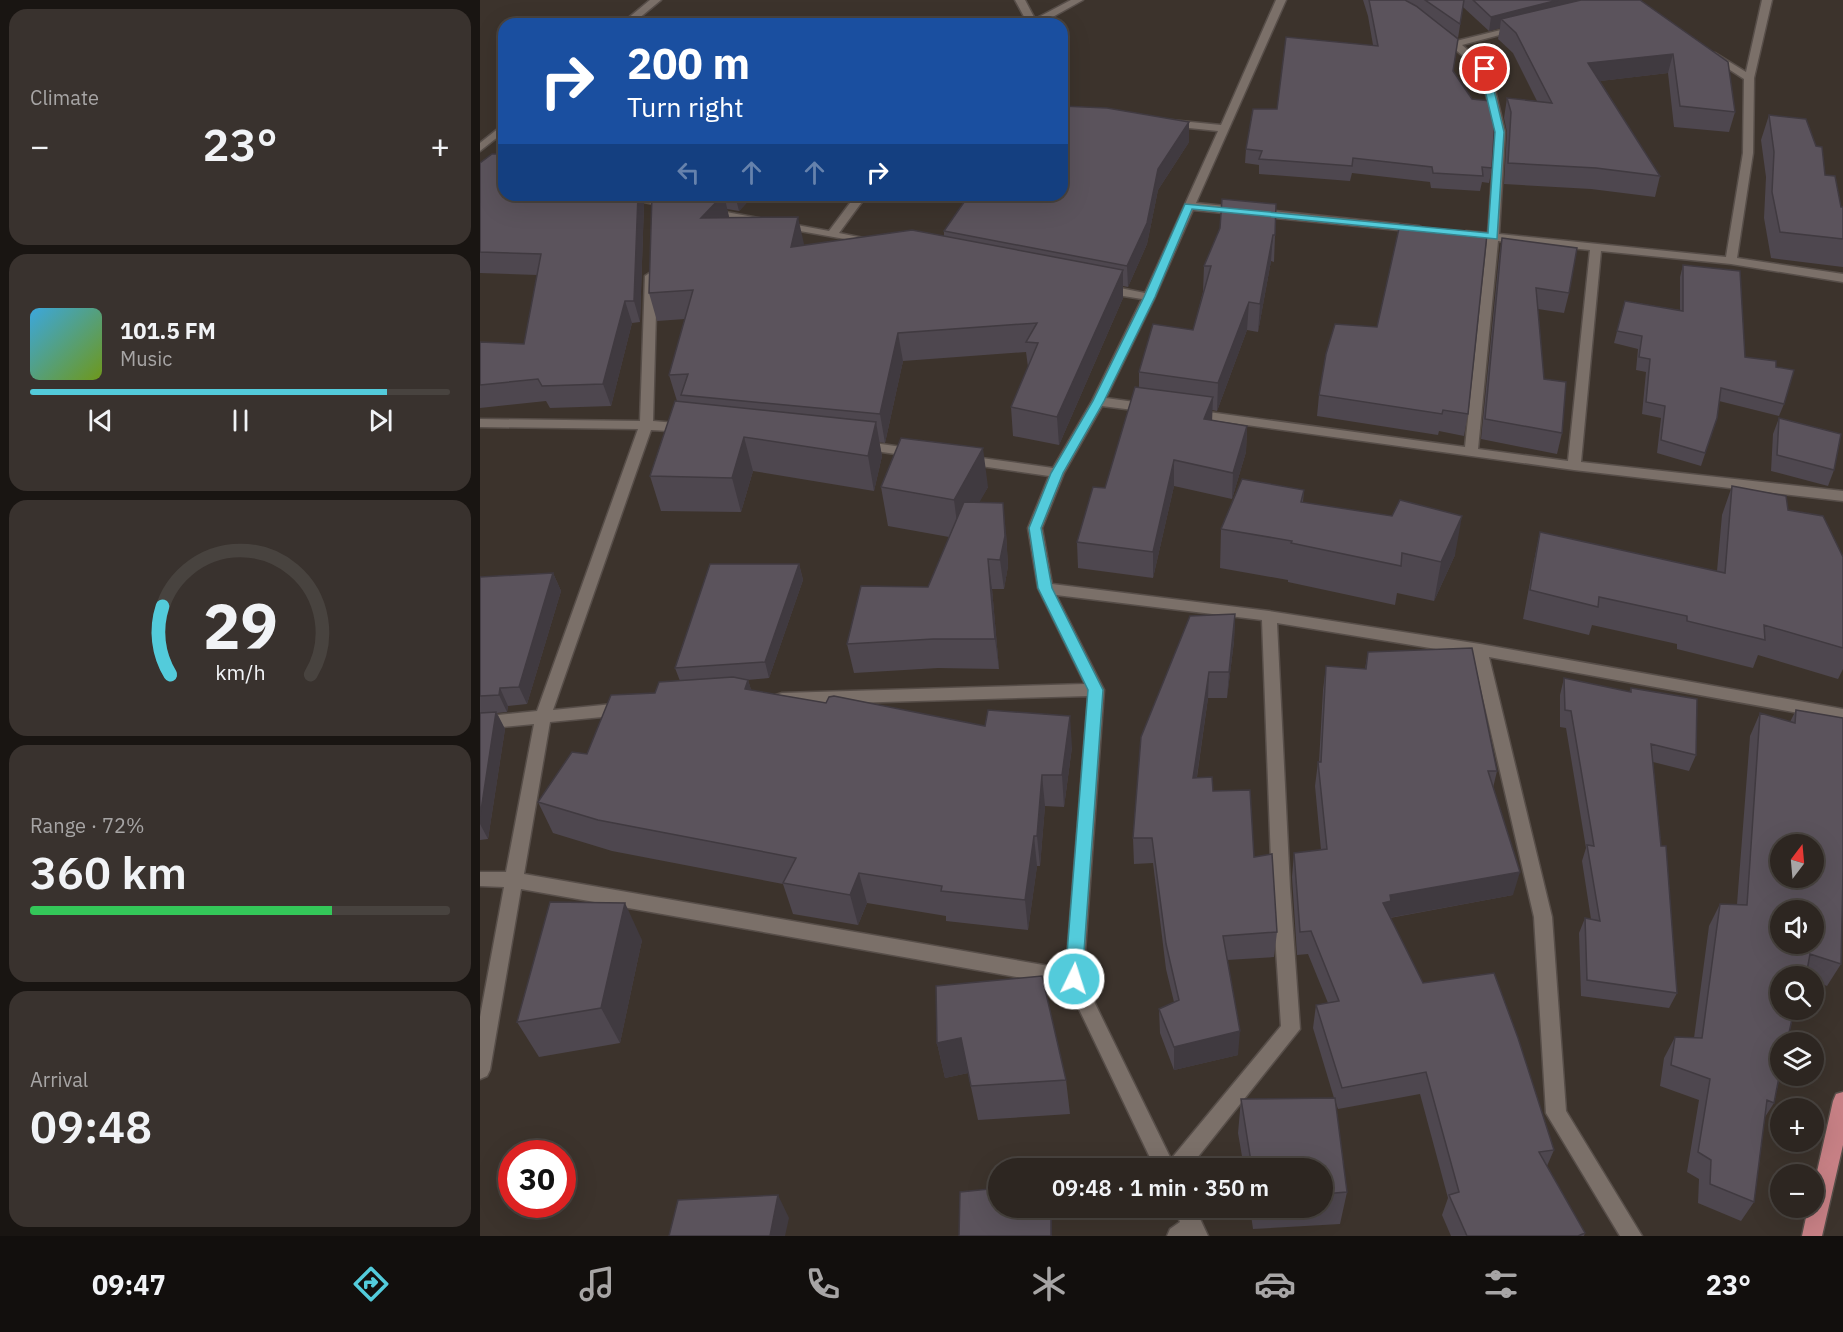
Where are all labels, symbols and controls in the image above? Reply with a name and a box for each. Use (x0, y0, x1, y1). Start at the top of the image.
text: 200 m (627, 36, 750, 91)
icon: right (528, 42, 606, 120)
pin (1459, 43, 1510, 94)
icon: arrive (1468, 52, 1501, 85)
text: Climate (30, 84, 99, 111)
text: Turn right (627, 89, 744, 124)
text: 23° (202, 115, 278, 173)
text: − (30, 124, 50, 167)
text: + (430, 124, 450, 167)
icon: left (672, 156, 705, 189)
icon: ahead (735, 156, 768, 189)
icon: ahead (798, 156, 831, 189)
icon: right (861, 156, 894, 189)
text: 101.5 FM (120, 316, 216, 345)
text: Music (120, 345, 172, 372)
icon: previous (84, 404, 117, 437)
icon: pause (224, 404, 257, 437)
icon: next (364, 404, 397, 437)
text: 29 (203, 585, 277, 666)
text: km/h (215, 658, 265, 686)
text: Range · 72% (30, 812, 145, 839)
north arrow (1770, 834, 1824, 888)
map controls (1770, 834, 1824, 1218)
text: 360 km (30, 843, 187, 901)
button: sound (1770, 900, 1824, 954)
position arrow (1042, 947, 1106, 1011)
button: search (1770, 966, 1824, 1020)
button: layers (1770, 1032, 1824, 1086)
text: Arrival (30, 1066, 88, 1093)
text: 09:48 (30, 1097, 152, 1155)
button: + (1770, 1098, 1824, 1152)
speed limit sign: 30 (498, 1140, 576, 1218)
button: − (1770, 1164, 1824, 1218)
text: 09:48 · 1 min · 350 m (1052, 1173, 1269, 1202)
icon: directions (350, 1263, 392, 1305)
icon: music (576, 1263, 618, 1305)
icon: phone (802, 1263, 844, 1305)
icon: climate (1028, 1263, 1070, 1305)
icon: car (1254, 1263, 1296, 1305)
icon: filters (1480, 1263, 1522, 1305)
text: 09:47 (92, 1267, 166, 1302)
text: 23° (1706, 1267, 1751, 1302)

